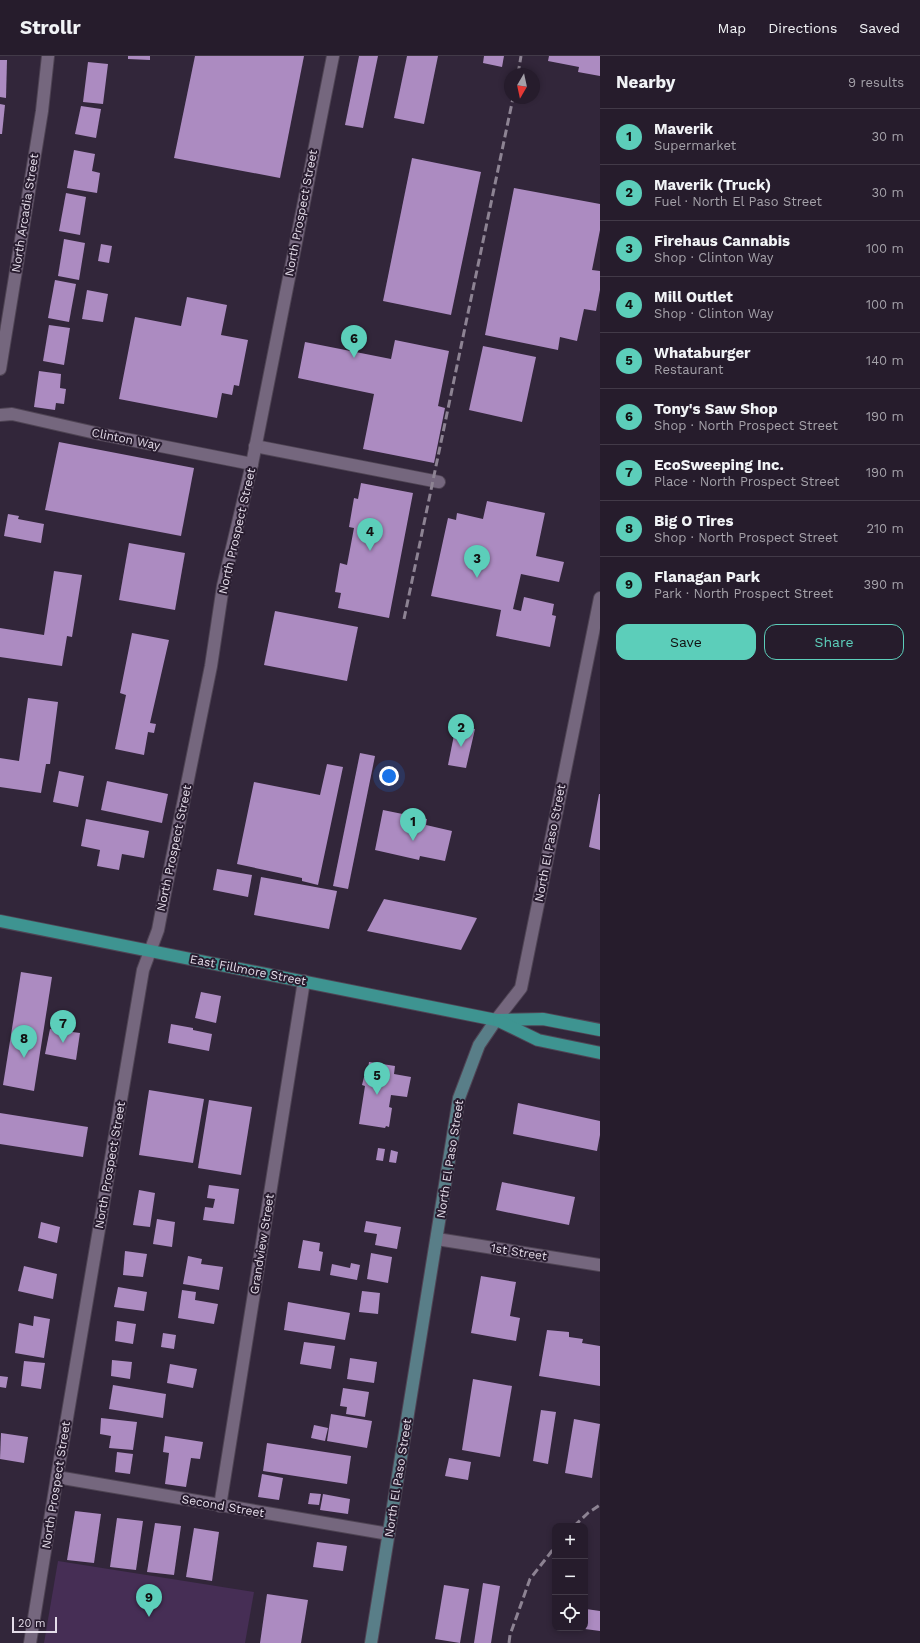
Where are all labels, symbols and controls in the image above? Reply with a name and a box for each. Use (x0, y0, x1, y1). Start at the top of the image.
text: Strollr (20, 16, 81, 39)
text: Map (718, 20, 746, 36)
text: Directions (768, 20, 837, 36)
text: Saved (859, 20, 900, 36)
north arrow (504, 68, 540, 104)
text: Nearby (616, 72, 675, 92)
text: 9 results (848, 75, 904, 90)
text: Maverik (654, 120, 713, 138)
text: 1 (626, 129, 632, 144)
text: 30 m (872, 129, 904, 144)
text: Supermarket (654, 138, 736, 153)
street label: North Prospect Street (282, 148, 320, 278)
street label: North Arcadia Street (9, 153, 41, 273)
text: Maverik (Truck) (654, 176, 771, 194)
text: 2 (625, 185, 633, 200)
text: 30 m (872, 185, 904, 200)
text: Fuel · North El Paso Street (654, 194, 822, 209)
text: Firehaus Cannabis (654, 232, 790, 250)
text: 3 (625, 241, 633, 256)
text: 100 m (866, 241, 904, 256)
text: Shop · Clinton Way (654, 250, 774, 265)
text: Mill Outlet (654, 288, 733, 306)
text: 4 (625, 297, 633, 312)
text: 100 m (866, 297, 904, 312)
text: Shop · Clinton Way (654, 306, 774, 321)
pin: 6 (341, 325, 367, 358)
text: Whataburger (654, 344, 751, 362)
text: 5 (625, 353, 633, 368)
text: 140 m (866, 353, 904, 368)
text: Restaurant (654, 362, 724, 377)
text: Tony's Saw Shop (654, 400, 778, 418)
text: 6 (625, 409, 633, 424)
text: 190 m (866, 409, 904, 424)
text: Shop · North Prospect Street (654, 418, 838, 433)
street label: Clinton Way (91, 425, 162, 453)
text: EcoSweeping Inc. (654, 456, 784, 474)
text: 7 (625, 465, 633, 480)
text: 190 m (866, 465, 904, 480)
street label: North Prospect Street (216, 467, 258, 595)
text: Place · North Prospect Street (654, 474, 840, 489)
text: Big O Tires (654, 512, 733, 530)
pin: 4 (357, 518, 383, 551)
text: 8 (625, 521, 633, 536)
text: 210 m (866, 521, 904, 536)
text: Shop · North Prospect Street (654, 530, 838, 545)
pin: 3 (464, 545, 490, 578)
text: Flanagan Park (654, 568, 760, 586)
text: 9 (625, 577, 633, 592)
text: 390 m (863, 577, 904, 592)
text: Park · North Prospect Street (654, 586, 833, 601)
button: Save (616, 624, 756, 660)
button: Share (764, 624, 904, 660)
pin: 2 (448, 714, 474, 747)
your location (379, 766, 399, 786)
street label: North Prospect Street (154, 783, 194, 913)
street label: North El Paso Street (532, 783, 568, 903)
pin: 1 (400, 808, 426, 841)
street label: East Fillmore Street (189, 952, 307, 988)
pin: 7 (50, 1010, 76, 1043)
pin: 8 (11, 1025, 37, 1058)
pin: 5 (364, 1062, 390, 1095)
street label: North El Paso Street (434, 1099, 466, 1219)
street label: North Prospect Street (92, 1100, 128, 1230)
street label: Grandview Street (247, 1193, 277, 1295)
street label: 1st Street (490, 1241, 548, 1263)
street label: North El Paso Street (382, 1418, 414, 1538)
street label: North Prospect Street (39, 1420, 73, 1550)
street label: Second Street (181, 1492, 265, 1520)
map controls (552, 1523, 588, 1631)
button: + (552, 1523, 588, 1559)
button: − (552, 1559, 588, 1595)
pin: 9 (136, 1584, 162, 1617)
button: locate (552, 1595, 588, 1631)
scale bar (12, 1615, 57, 1634)
text: 20 m (18, 1617, 46, 1630)

